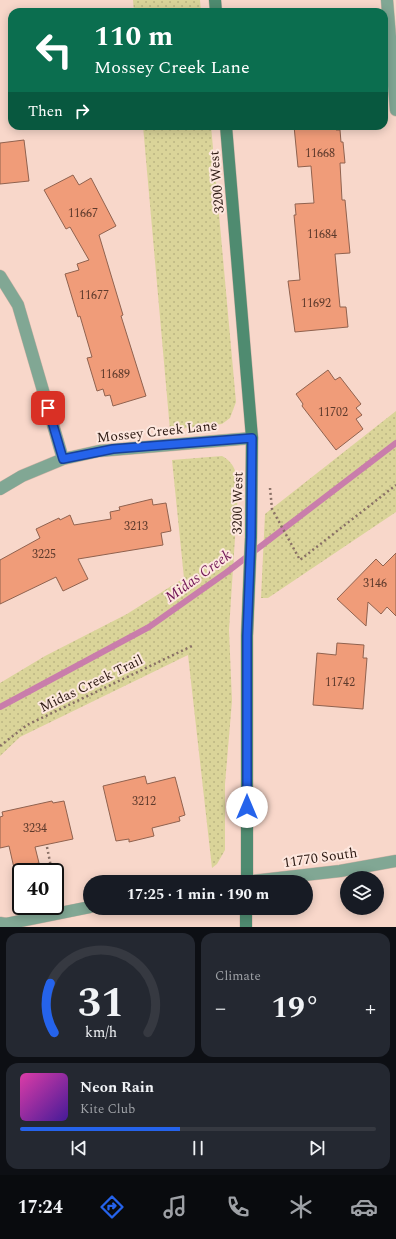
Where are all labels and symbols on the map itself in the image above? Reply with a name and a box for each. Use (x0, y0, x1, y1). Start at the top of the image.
house number: 11668 (305, 144, 335, 163)
street label: 3200 West (203, 150, 230, 214)
house number: 11667 (68, 204, 98, 223)
house number: 11684 (307, 225, 337, 244)
house number: 11677 (79, 286, 109, 305)
house number: 11692 (301, 294, 331, 313)
house number: 11689 (100, 365, 130, 384)
pin (31, 391, 65, 425)
house number: 11702 (318, 403, 348, 422)
street label: Mossey Creek Lane (96, 415, 219, 448)
street label: 3200 West (226, 471, 249, 534)
house number: 3213 (124, 517, 148, 536)
water label: Midas Creek (160, 544, 236, 609)
house number: 3225 (32, 545, 56, 564)
house number: 3146 (363, 574, 387, 593)
street label: Midas Creek Trail (36, 649, 146, 718)
house number: 11742 (325, 673, 355, 692)
position arrow (226, 786, 268, 828)
house number: 3212 (132, 792, 156, 811)
house number: 3234 (23, 819, 47, 838)
street label: 11770 South (282, 842, 359, 873)
speed limit sign: 40 (12, 863, 64, 915)

